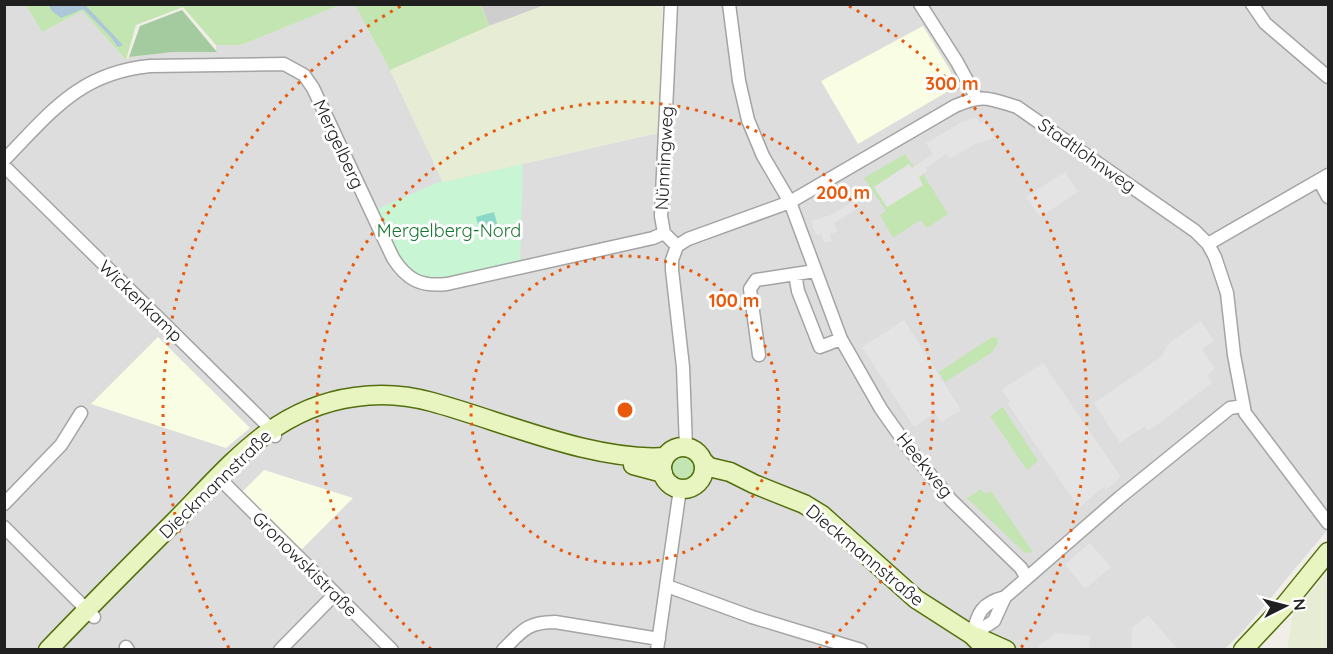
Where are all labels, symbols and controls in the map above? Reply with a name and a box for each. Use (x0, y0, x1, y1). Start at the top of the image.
text: 300 m (925, 72, 979, 95)
street label: Mergelberg (308, 96, 370, 192)
street label: Nünningweg (650, 105, 678, 211)
street label: Stadtlohnweg (1034, 113, 1140, 197)
text: 200 m (816, 181, 870, 204)
park label: Mergelberg-Nord (377, 219, 521, 242)
street label: Wickenkamp (94, 255, 188, 347)
text: 100 m (709, 289, 759, 312)
centre of rings (615, 400, 635, 420)
street label: Dieckmannstraße (154, 425, 276, 543)
street label: Heekweg (892, 428, 958, 502)
street label: Dieckmannstraße (801, 499, 929, 611)
street label: Gronowskistraße (247, 506, 363, 622)
north arrow (1255, 576, 1315, 636)
text: N (1289, 598, 1310, 611)

